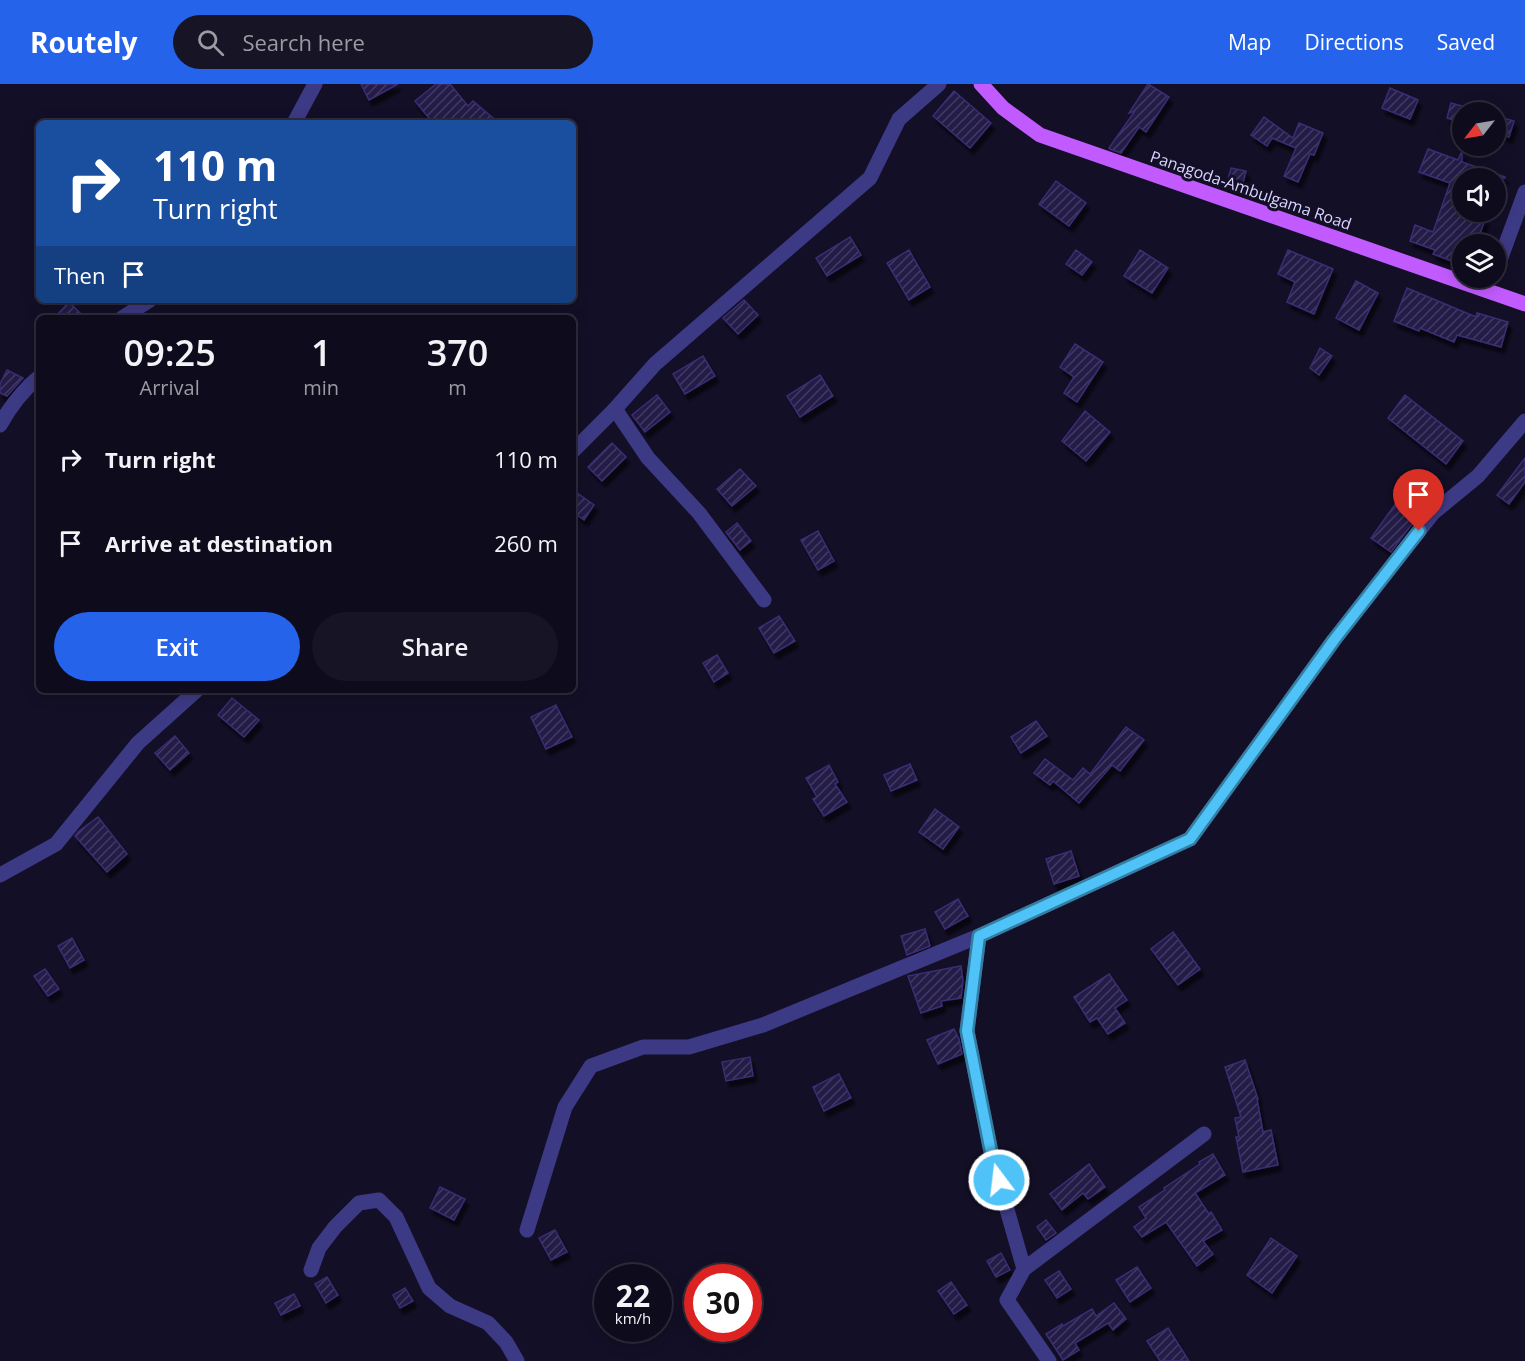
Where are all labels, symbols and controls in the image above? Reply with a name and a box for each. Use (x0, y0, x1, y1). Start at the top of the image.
search box (173, 15, 593, 69)
text: Routely (30, 23, 137, 61)
icon: search (194, 26, 227, 59)
text: Search here (242, 27, 365, 57)
text: Map (1228, 28, 1271, 56)
text: Directions (1304, 28, 1404, 56)
text: Saved (1437, 28, 1495, 56)
north arrow (1452, 102, 1506, 156)
map controls (1452, 102, 1506, 288)
text: 110 m (153, 136, 277, 193)
icon: right (54, 144, 132, 222)
street label: Panagoda-Ambulgama Road (1147, 145, 1355, 235)
button: sound (1452, 168, 1506, 222)
text: Turn right (153, 190, 278, 227)
button: layers (1452, 234, 1506, 288)
icon: arrive (117, 258, 150, 291)
text: Then (54, 260, 105, 290)
text: 09:25 (124, 328, 216, 377)
text: 1 (311, 328, 332, 377)
text: 370 (427, 328, 488, 377)
text: Arrival (140, 374, 200, 401)
text: min (303, 374, 339, 401)
text: m (448, 374, 467, 401)
icon: right (54, 443, 87, 476)
text: Turn right (105, 444, 216, 474)
text: 110 m (494, 444, 558, 474)
pin (1393, 469, 1444, 531)
icon: arrive (1402, 478, 1435, 511)
icon: arrive (54, 527, 87, 560)
text: Arrive at destination (105, 528, 333, 558)
text: 260 m (494, 528, 558, 558)
button: Exit (54, 612, 300, 681)
button: Share (312, 612, 558, 681)
position arrow (967, 1148, 1031, 1212)
speed limit sign: 30 (684, 1264, 762, 1342)
text: 22 (616, 1275, 650, 1316)
text: km/h (615, 1308, 651, 1328)

